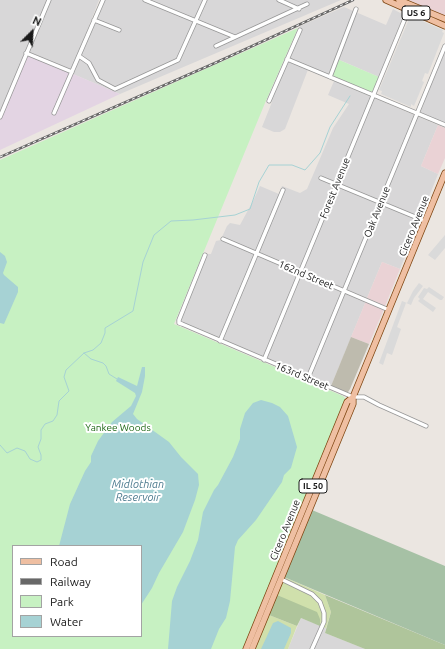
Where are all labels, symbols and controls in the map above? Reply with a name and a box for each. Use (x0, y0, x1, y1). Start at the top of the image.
road number: US 6 (402, 6, 430, 20)
north arrow (12, 12, 52, 52)
text: N (31, 14, 43, 28)
street label: Forest Avenue (317, 156, 353, 220)
street label: Oak Avenue (361, 185, 393, 239)
street label: Cicero Avenue (396, 194, 432, 258)
street label: 162nd Street (277, 258, 335, 292)
street label: 163rd Street (274, 359, 330, 393)
park label: Yankee Woods (85, 422, 151, 434)
water label: Midlothian Reservoir (112, 477, 164, 503)
road number: IL 50 (299, 479, 327, 493)
street label: Cicero Avenue (267, 498, 303, 562)
legend (12, 545, 142, 637)
text: Road (50, 555, 78, 568)
text: Railway (50, 575, 91, 588)
text: Park (50, 595, 74, 608)
text: Water (50, 615, 83, 628)

